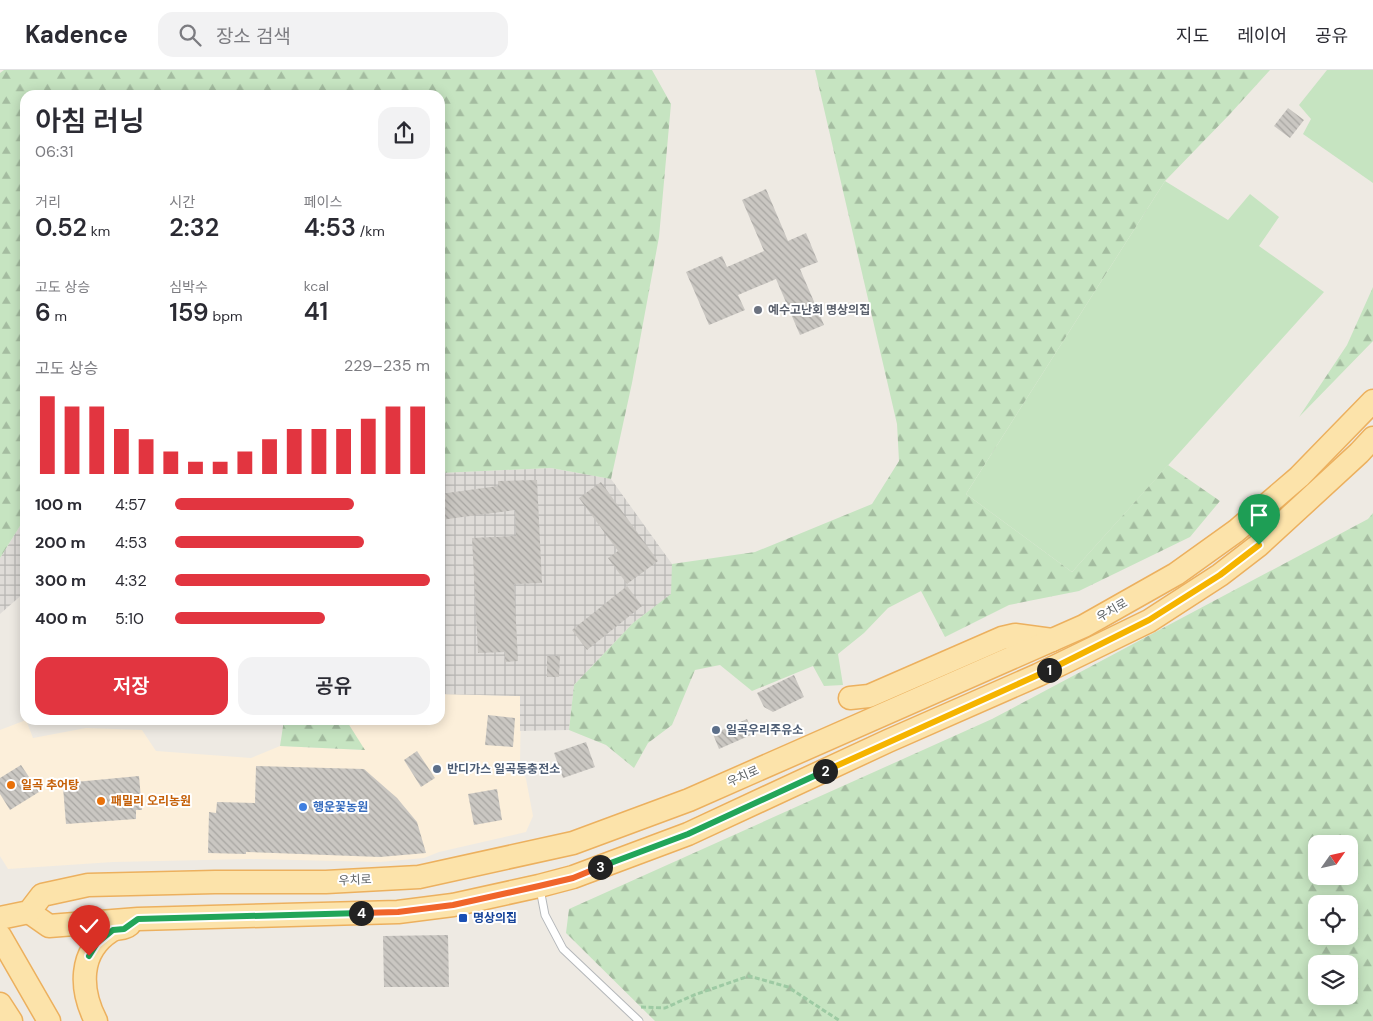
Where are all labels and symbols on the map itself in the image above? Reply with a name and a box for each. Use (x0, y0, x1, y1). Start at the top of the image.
place label: 예수고난회 명상의집 (768, 302, 870, 318)
marker: 예수고난회 명상의집 (752, 304, 764, 316)
pin (1238, 494, 1280, 545)
street label: 우치로 (1094, 595, 1130, 625)
pin: 1 (1036, 658, 1062, 682)
place label: 일곡우리주유소 (726, 722, 803, 738)
marker: 일곡우리주유소 (710, 724, 722, 736)
pin: 2 (812, 758, 838, 784)
place label: 반디가스 일곡동충전소 (447, 761, 560, 777)
street label: 우치로 (725, 762, 761, 790)
marker: 반디가스 일곡동충전소 (431, 763, 443, 775)
place label: 일곡 추어탕 (21, 777, 79, 793)
marker: 일곡 추어탕 (5, 779, 17, 791)
place label: 패밀리 오리농원 (111, 793, 191, 809)
marker: 패밀리 오리농원 (95, 795, 107, 807)
place label: 행운꽃농원 (313, 799, 368, 815)
marker: 행운꽃농원 (297, 801, 309, 813)
north arrow (1308, 835, 1358, 885)
pin: 3 (588, 854, 612, 880)
street label: 우치로 (338, 871, 372, 889)
pin: 4 (348, 900, 374, 926)
pin (68, 905, 110, 956)
place label: 명상의집 (473, 910, 517, 926)
marker: 명상의집 (457, 912, 469, 924)

